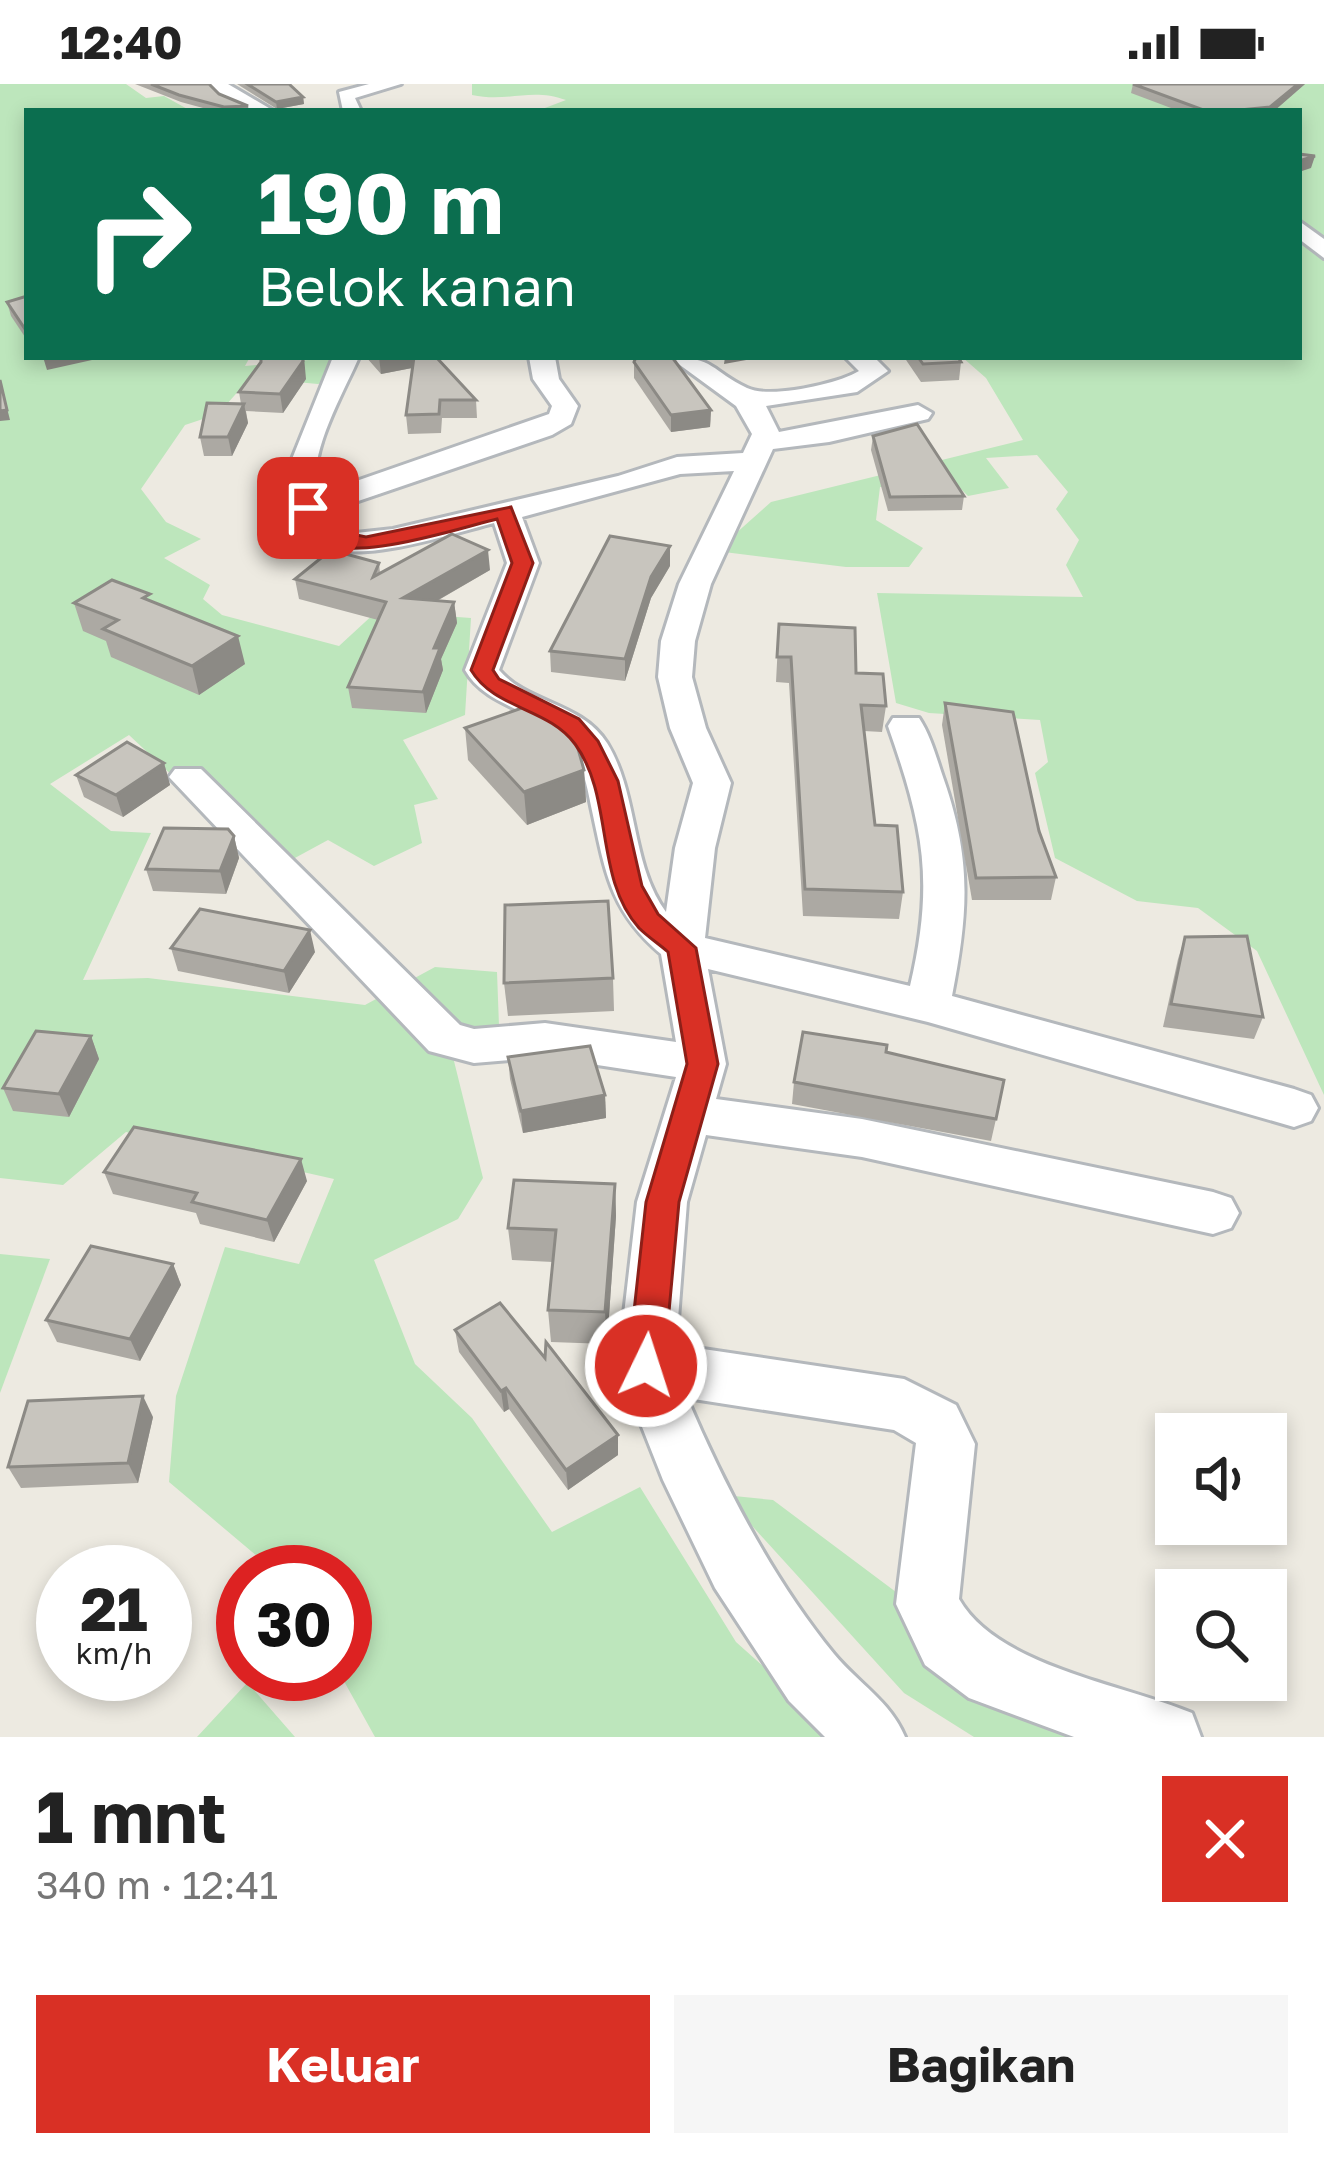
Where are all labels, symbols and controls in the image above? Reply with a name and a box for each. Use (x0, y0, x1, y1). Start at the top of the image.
text: 12:40 (60, 15, 182, 69)
text: 190 m (258, 152, 504, 252)
icon: right (60, 156, 216, 312)
text: Belok kanan (258, 253, 576, 318)
pin (257, 457, 359, 559)
icon: arrive (275, 475, 341, 541)
position arrow (583, 1303, 709, 1429)
map controls (1155, 1413, 1287, 1701)
button: sound (1155, 1413, 1287, 1545)
speed limit sign: 30 (216, 1545, 372, 1701)
button: search (1155, 1569, 1287, 1701)
text: 21 (80, 1572, 148, 1644)
text: km/h (76, 1635, 152, 1671)
text: 1 mnt (36, 1772, 226, 1859)
button: close (1162, 1776, 1288, 1902)
text: 340 m · 12:41 (36, 1861, 278, 1908)
button: Keluar (36, 1995, 650, 2133)
button: Bagikan (674, 1995, 1288, 2133)

